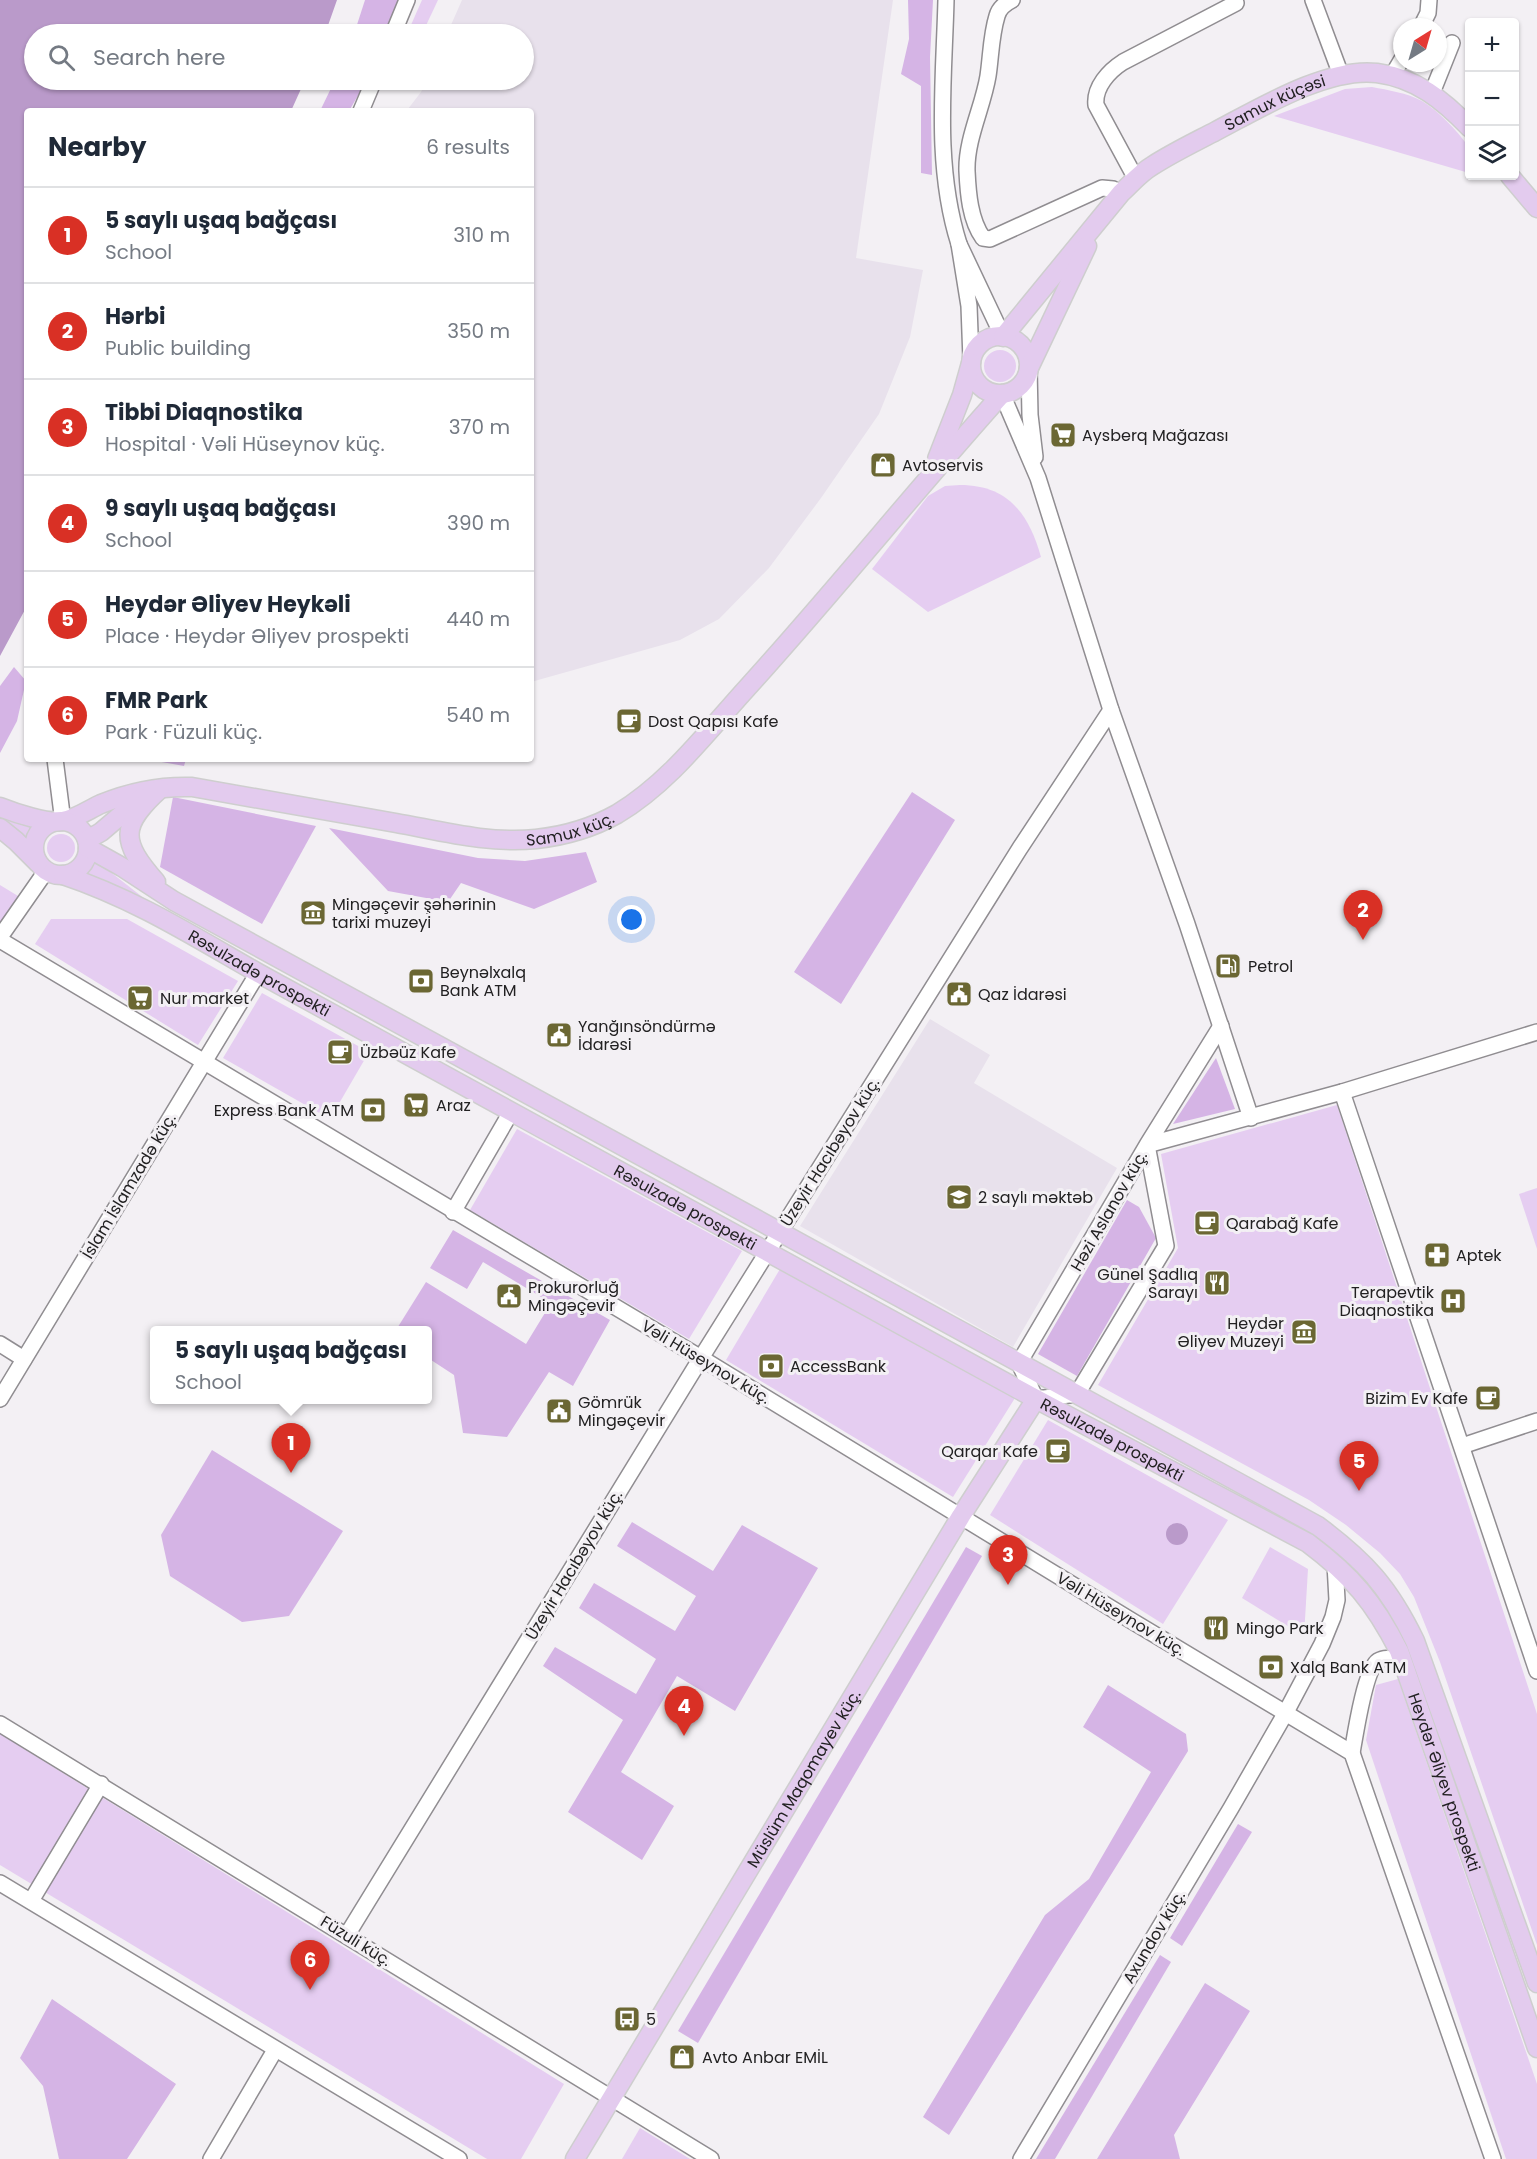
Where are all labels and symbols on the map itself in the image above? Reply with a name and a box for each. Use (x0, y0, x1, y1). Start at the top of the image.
north arrow (1393, 18, 1447, 72)
street label: Samux küçəsi (1220, 69, 1328, 136)
supermarket icon: Aysberq Mağazası (1048, 420, 1078, 450)
place label: Aysberq Mağazası (1082, 424, 1229, 447)
shop icon: Avtoservis (868, 450, 898, 480)
place label: Avtoservis (902, 454, 983, 477)
cafe icon: Dost Qapısı Kafe (614, 706, 644, 736)
place label: Dost Qapısı Kafe (648, 710, 778, 733)
street label: Samux küç. (525, 806, 618, 851)
pin: 2 (1344, 890, 1382, 940)
place label: Mingəçevir şəhərinin tarixi muzeyi (332, 893, 496, 934)
museum icon: Mingəçevir şəhərinin tarixi muzeyi (298, 898, 328, 928)
your location (617, 905, 646, 934)
street label: Rəsulzadə prospekti (184, 924, 335, 1022)
fuel station icon: Petrol (1213, 951, 1243, 981)
place label: Petrol (1248, 955, 1293, 978)
place label: Beynəlxalq Bank ATM (440, 961, 526, 1002)
bank icon: Beynəlxalq Bank ATM (406, 966, 436, 996)
public building icon: Qaz İdarəsi (944, 979, 974, 1009)
supermarket icon: Nur market (125, 983, 155, 1013)
place label: Qaz İdarəsi (978, 983, 1067, 1006)
place label: Nur market (160, 987, 249, 1010)
place label: Yanğınsöndürmə İdarəsi (578, 1015, 716, 1056)
public building icon: Yanğınsöndürmə İdarəsi (544, 1020, 574, 1050)
cafe icon: Üzbəüz Kafe (325, 1037, 355, 1067)
place label: Üzbəüz Kafe (360, 1041, 456, 1064)
street label: Üzeyir Hacıbəyov küç. (775, 1073, 885, 1231)
supermarket icon: Araz (401, 1090, 431, 1120)
place label: Araz (436, 1094, 471, 1117)
bank icon: Express Bank ATM (358, 1095, 388, 1125)
place label: Express Bank ATM (214, 1099, 354, 1122)
street label: İslam İslamzadə küç. (76, 1109, 182, 1263)
street label: Həzi Aslanov küç. (1065, 1147, 1153, 1275)
street label: Rəsulzadə prospekti (610, 1159, 761, 1255)
school or university icon: 2 saylı məktəb (944, 1182, 974, 1212)
place label: 2 saylı məktəb (978, 1186, 1093, 1209)
cafe icon: Qarabağ Kafe (1192, 1208, 1222, 1238)
place label: Qarabağ Kafe (1226, 1212, 1339, 1235)
pharmacy icon: Aptek (1422, 1240, 1452, 1270)
place label: Aptek (1456, 1244, 1502, 1267)
place label: Günel Şadlıq Sarayı (1097, 1263, 1198, 1304)
restaurant icon: Günel Şadlıq Sarayı (1202, 1268, 1232, 1298)
place label: Prokurorluğ Mingəçevir (528, 1276, 619, 1317)
public building icon: Prokurorluğ Mingəçevir (494, 1281, 524, 1311)
place label: Terapevtik Diaqnostika (1339, 1281, 1435, 1322)
hospital icon: Terapevtik Diaqnostika (1438, 1286, 1468, 1316)
place label: Heydər Əliyev Muzeyi (1177, 1312, 1284, 1353)
street label: Vəli Hüseynov küç. (637, 1314, 775, 1410)
museum icon: Heydər Əliyev Muzeyi (1289, 1317, 1319, 1347)
bank icon: AccessBank (756, 1351, 786, 1381)
place label: AccessBank (790, 1355, 887, 1378)
cafe icon: Bizim Ev Kafe (1473, 1383, 1503, 1413)
place label: Bizim Ev Kafe (1365, 1387, 1468, 1410)
place label: Gömrük Mingəçevir (578, 1391, 665, 1432)
street label: Rəsulzadə prospekti (1036, 1392, 1188, 1487)
public building icon: Gömrük Mingəçevir (544, 1396, 574, 1426)
pin: 1 (272, 1424, 310, 1473)
cafe icon: Qarqar Kafe (1043, 1436, 1073, 1466)
place label: Qarqar Kafe (941, 1440, 1038, 1463)
pin: 5 (1340, 1442, 1378, 1491)
street label: Üzeyir Hacıbəyov küç. (520, 1486, 628, 1644)
pin: 3 (988, 1536, 1028, 1585)
street label: Vəli Hüseynov küç. (1052, 1566, 1190, 1662)
restaurant icon: Mingo Park (1201, 1613, 1231, 1643)
place label: Mingo Park (1236, 1617, 1324, 1640)
bank icon: Xalq Bank ATM (1256, 1652, 1286, 1682)
place label: Xalq Bank ATM (1290, 1656, 1406, 1679)
street label: Müslüm Maqomayev küç. (741, 1685, 866, 1872)
pin: 4 (664, 1686, 704, 1736)
street label: Heydər Əliyev prospekti (1403, 1690, 1486, 1875)
street label: Axundov küç. (1117, 1886, 1191, 1988)
street label: Füzuli küç. (316, 1910, 396, 1972)
pin: 6 (290, 1940, 330, 1990)
bus stop icon: 5 (612, 2004, 642, 2034)
place label: 5 (646, 2008, 656, 2031)
shop icon: Avto Anbar EMİL (667, 2042, 697, 2072)
place label: Avto Anbar EMİL (702, 2046, 828, 2069)

